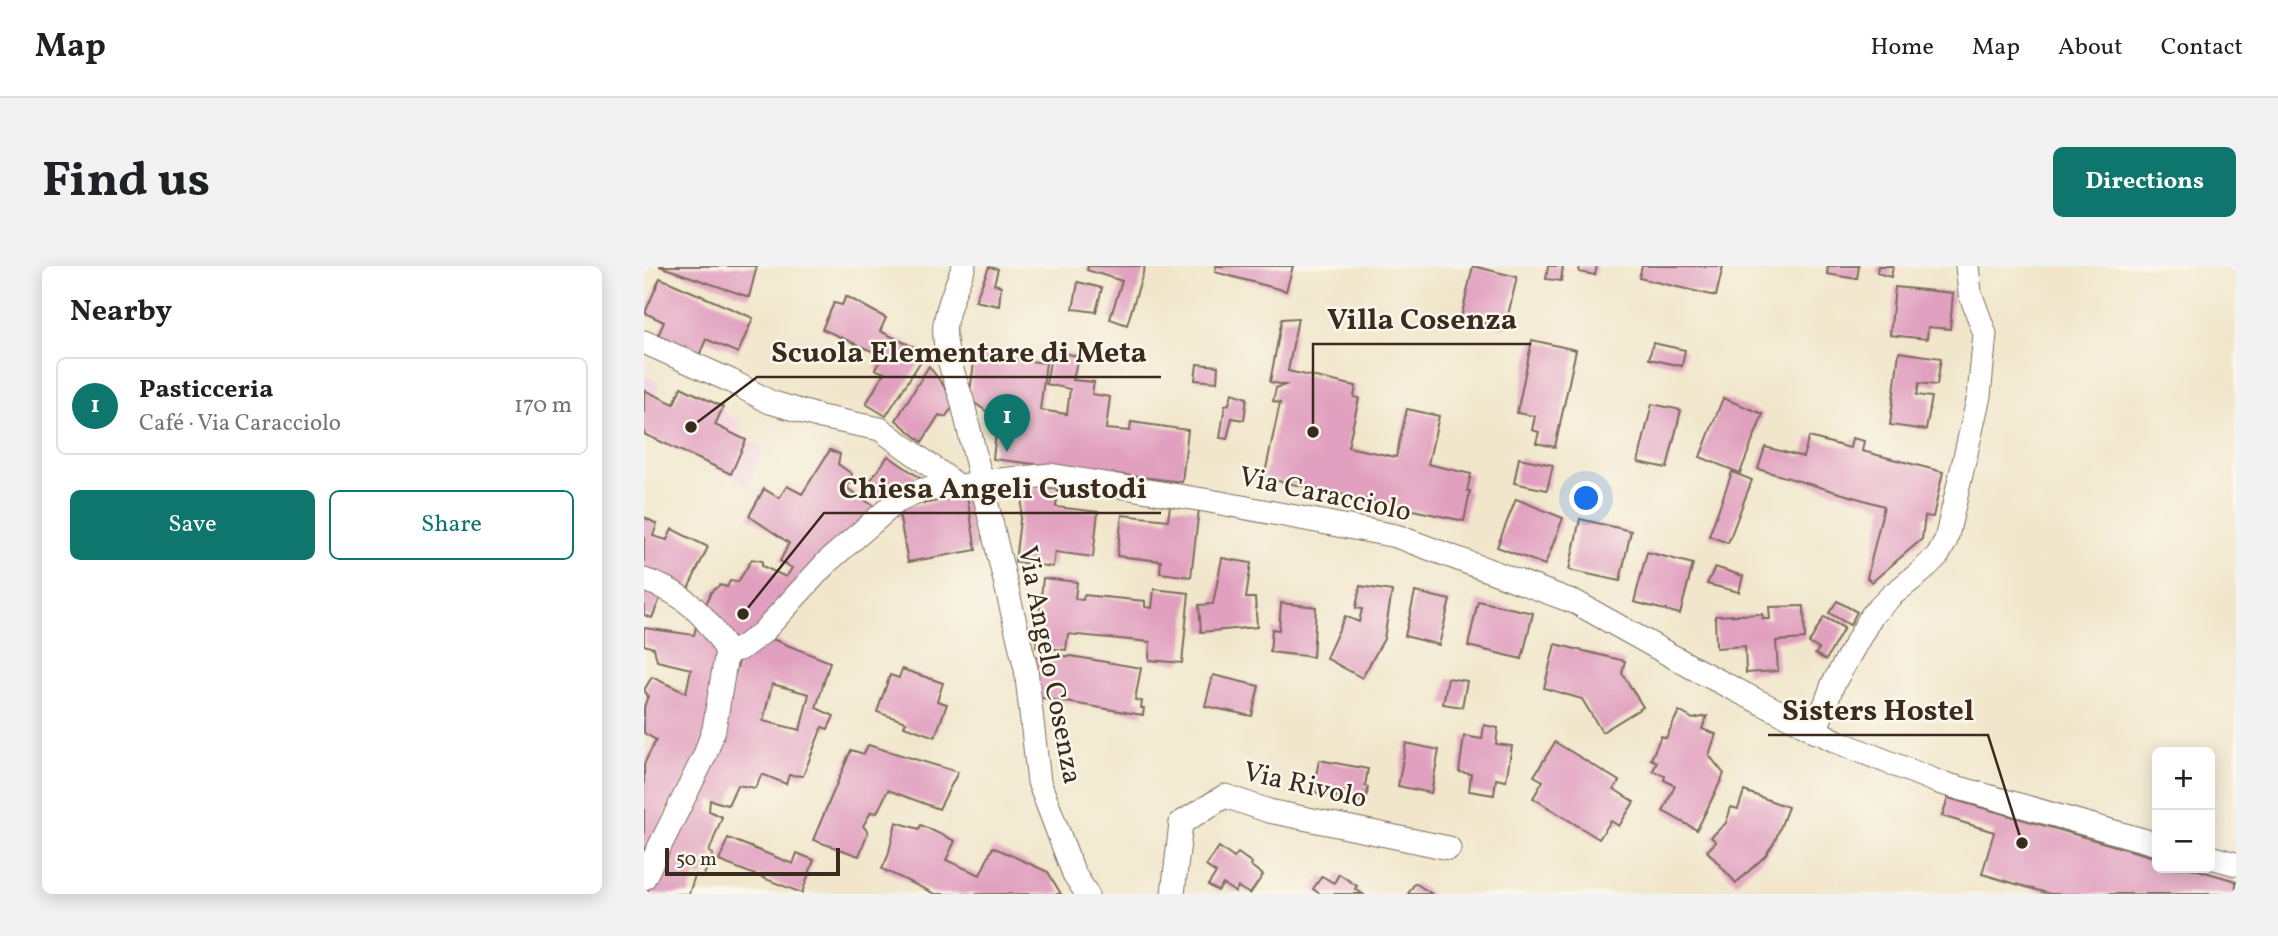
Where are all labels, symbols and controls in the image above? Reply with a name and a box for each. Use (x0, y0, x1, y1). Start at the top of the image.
text: Map (35, 25, 106, 71)
text: Home (1870, 31, 1934, 65)
text: Map (1972, 31, 2020, 65)
text: About (2058, 31, 2123, 65)
text: Contact (2161, 31, 2243, 65)
button: Directions (2053, 147, 2236, 217)
text: Find us (42, 148, 210, 217)
text: Nearby (70, 291, 172, 333)
callout: Villa Cosenza (1313, 293, 1531, 344)
text: Villa Cosenza (1327, 300, 1517, 342)
callout: Scuola Elementare di Meta (757, 326, 1161, 377)
text: Scuola Elementare di Meta (771, 333, 1147, 375)
text: Pasticceria (139, 372, 273, 408)
text: 1 (90, 390, 100, 422)
text: 170 m (514, 390, 572, 422)
pin: 1 (984, 394, 1030, 452)
text: Café · Via Caracciolo (139, 408, 341, 440)
street label: Via Caracciolo (1235, 458, 1415, 532)
callout: Chiesa Angeli Custodi (824, 462, 1161, 513)
text: Chiesa Angeli Custodi (839, 469, 1147, 511)
your location (1569, 481, 1603, 515)
button: Save (70, 490, 315, 560)
button: Share (329, 490, 574, 560)
street label: Via Angelo Cosenza (1007, 543, 1091, 787)
callout: Sisters Hostel (1768, 684, 1988, 735)
text: Sisters Hostel (1782, 691, 1974, 733)
map controls (2152, 747, 2215, 873)
button: + (2152, 747, 2215, 810)
street label: Via Rivolo (1239, 753, 1371, 819)
button: − (2152, 810, 2215, 873)
scale bar (665, 845, 840, 877)
text: 50 m (676, 847, 717, 873)

